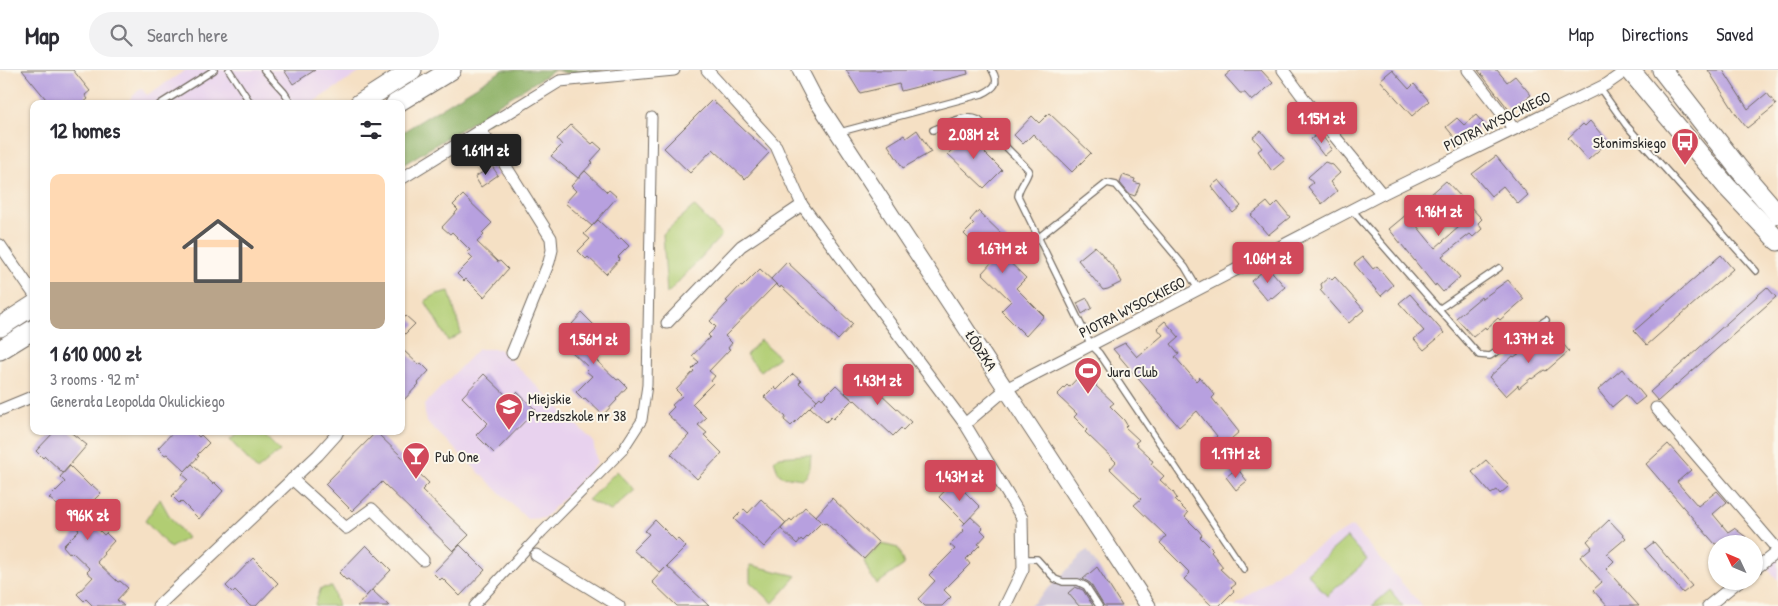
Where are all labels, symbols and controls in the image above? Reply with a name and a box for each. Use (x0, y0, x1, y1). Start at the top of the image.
search box (89, 12, 439, 57)
text: Map (25, 19, 59, 51)
icon: search (107, 21, 135, 49)
text: Search here (147, 22, 228, 48)
text: Map (1569, 22, 1594, 47)
text: Directions (1622, 22, 1688, 47)
text: Saved (1716, 22, 1753, 47)
street label: PIOTRA WYSOCKIEGO (1440, 86, 1554, 156)
pin: 1.15M zł (1270, 102, 1374, 144)
text: 1.15M zł (1298, 107, 1346, 129)
text: 12 homes (50, 116, 120, 145)
icon: filters (357, 116, 385, 144)
pin: 2.08M zł (922, 118, 1026, 160)
text: 2.08M zł (948, 123, 1000, 145)
bus stop icon: Słonimskiego (1670, 127, 1700, 166)
place label: Słonimskiego (1593, 132, 1666, 153)
pin: 1.61M zł (434, 134, 538, 176)
text: 1.61M zł (462, 139, 510, 161)
pin: 1.96M zł (1387, 194, 1491, 237)
text: 1.96M zł (1415, 200, 1463, 222)
icon: home (173, 206, 263, 296)
pin: 1.67M zł (951, 232, 1055, 274)
text: 1.67M zł (978, 237, 1028, 259)
pin: 1.06M zł (1216, 242, 1320, 284)
text: 1.06M zł (1244, 247, 1292, 269)
street label: PIOTRA WYSOCKIEGO (1075, 271, 1189, 343)
pin: 1.56M zł (542, 322, 646, 365)
pin: 1.37M zł (1477, 322, 1581, 364)
street label: ŁÓDZKA (960, 325, 1002, 375)
text: 1.37M zł (1504, 327, 1554, 349)
text: 1.56M zł (570, 328, 618, 350)
text: 1 610 000 zł (50, 339, 143, 368)
sports icon: Jura Club (1073, 356, 1103, 395)
place label: Jura Club (1107, 361, 1158, 382)
pin: 1.43M zł (826, 364, 930, 406)
text: 3 rooms · 92 m² (50, 368, 139, 390)
text: 1.43M zł (854, 369, 902, 391)
place label: Miejskie Przedszkole nr 38 (528, 388, 626, 426)
text: Generała Leopolda Okulickiego (50, 390, 225, 412)
school or university icon: Miejskie Przedszkole nr 38 (494, 392, 524, 431)
pin: 1.17M zł (1184, 436, 1288, 479)
bar icon: Pub One (401, 441, 431, 480)
text: 1.17M zł (1211, 442, 1261, 464)
place label: Pub One (435, 446, 479, 467)
pin: 1.43M zł (908, 460, 1012, 502)
text: 1.43M zł (936, 465, 984, 487)
pin: 996K zł (42, 498, 134, 541)
text: 996K zł (66, 504, 110, 526)
north arrow (1708, 535, 1762, 590)
map controls (1708, 535, 1763, 590)

